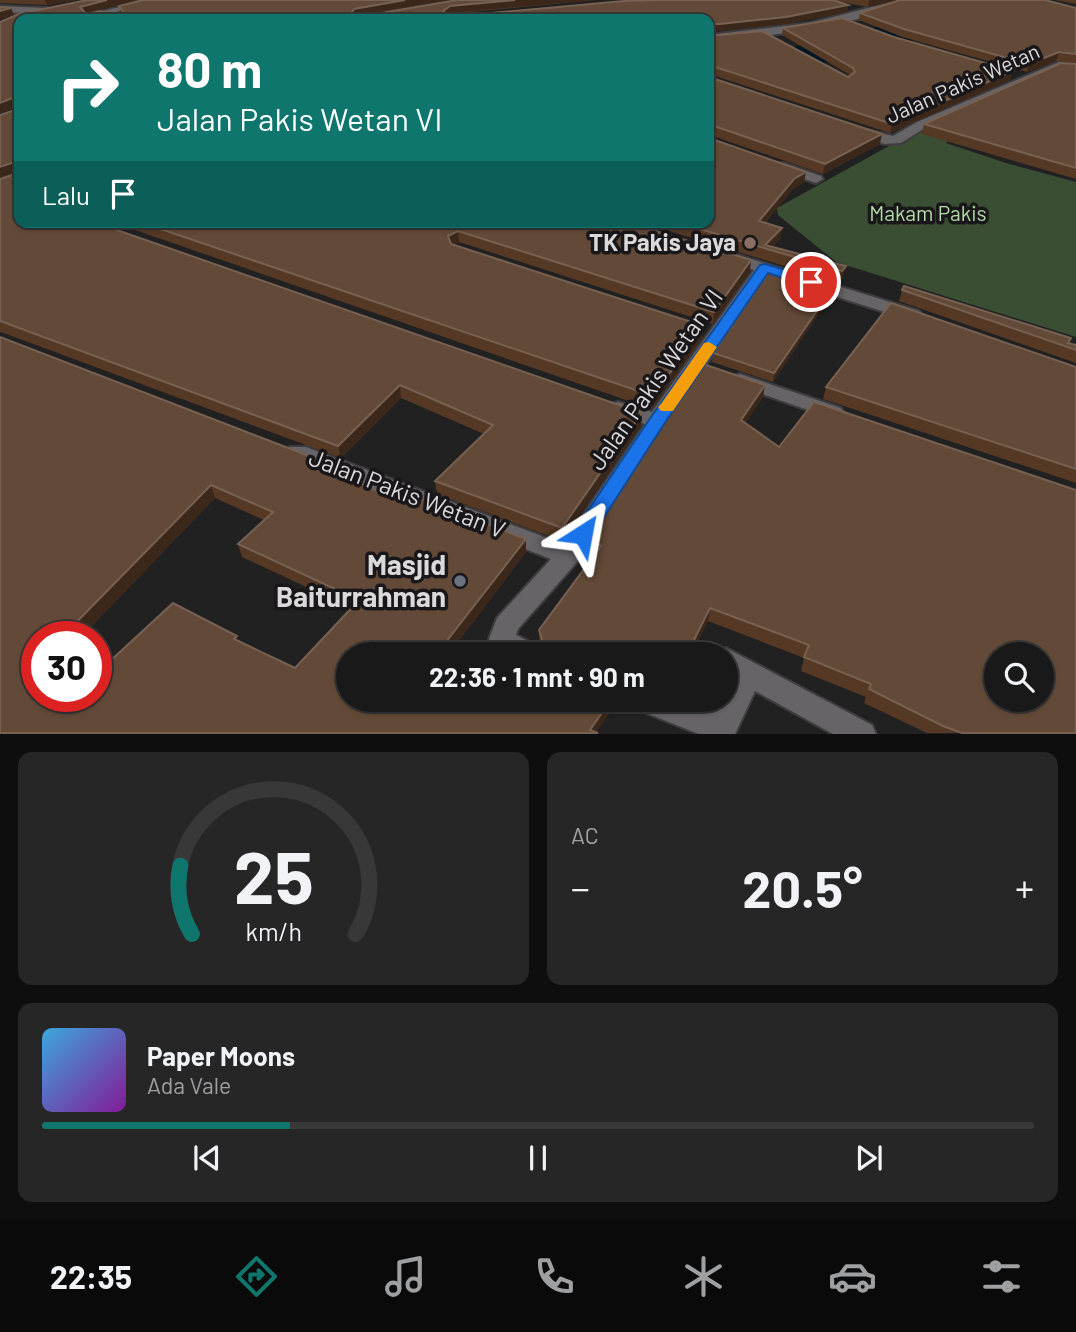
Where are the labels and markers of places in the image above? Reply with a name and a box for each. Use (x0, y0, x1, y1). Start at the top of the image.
place label: TK Pakis Jaya (589, 227, 736, 256)
marker: TK Pakis Jaya (742, 235, 758, 251)
pin (781, 252, 841, 312)
place label: Masjid Baiturrahman (276, 547, 446, 613)
marker: Masjid Baiturrahman (452, 573, 468, 589)

